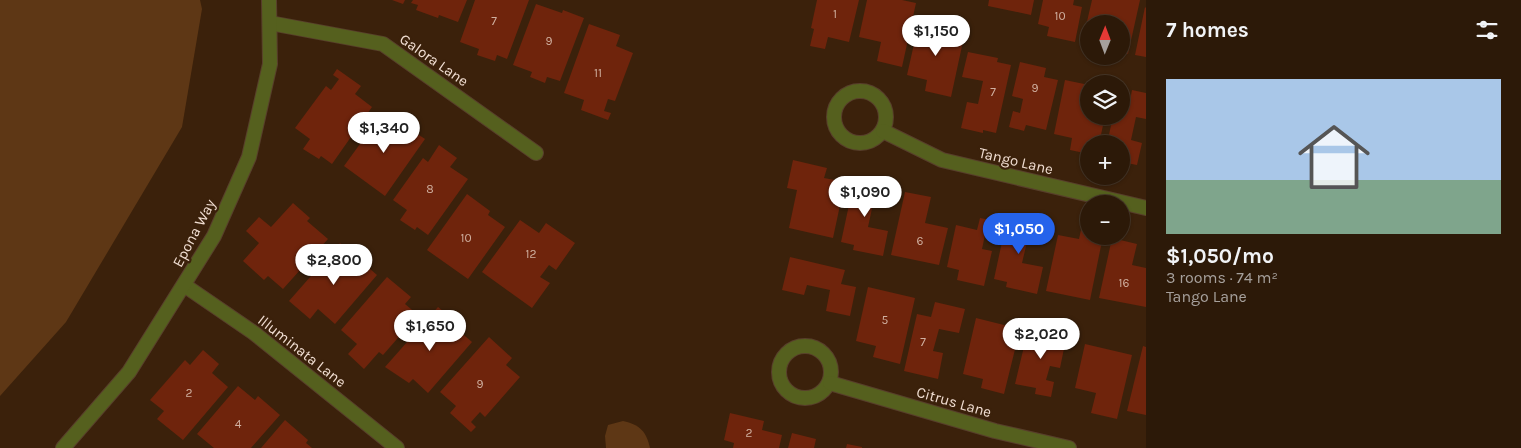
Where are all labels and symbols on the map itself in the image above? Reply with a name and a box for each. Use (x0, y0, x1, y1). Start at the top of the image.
house number: 1 (833, 7, 837, 21)
house number: 10 (1054, 9, 1066, 23)
house number: 7 (491, 14, 497, 28)
pin: $1,150 (895, 15, 977, 57)
north arrow (1080, 15, 1130, 65)
street label: Galora Lane (396, 30, 472, 90)
house number: 9 (546, 34, 553, 48)
house number: 11 (594, 66, 602, 80)
house number: 9 (1032, 81, 1039, 95)
house number: 7 (990, 85, 996, 99)
pin: $1,340 (343, 112, 425, 154)
street label: Tango Lane (977, 144, 1055, 178)
pin: $1,090 (824, 176, 906, 218)
house number: 8 (426, 182, 434, 196)
street label: Epona Way (169, 196, 219, 270)
pin: $1,050 (978, 212, 1060, 255)
house number: 10 (460, 231, 472, 245)
house number: 6 (917, 234, 924, 248)
pin: $2,800 (293, 244, 375, 286)
house number: 12 (526, 247, 537, 261)
house number: 16 (1119, 276, 1130, 290)
pin: $1,650 (389, 310, 471, 352)
street label: Illuminata Lane (254, 311, 350, 391)
house number: 5 (882, 313, 889, 327)
pin: $2,020 (1000, 318, 1082, 360)
house number: 7 (920, 335, 926, 349)
house number: 9 (477, 377, 484, 391)
street label: Citrus Lane (914, 383, 994, 421)
house number: 2 (186, 386, 193, 400)
house number: 4 (235, 417, 242, 431)
house number: 2 (746, 426, 753, 440)

